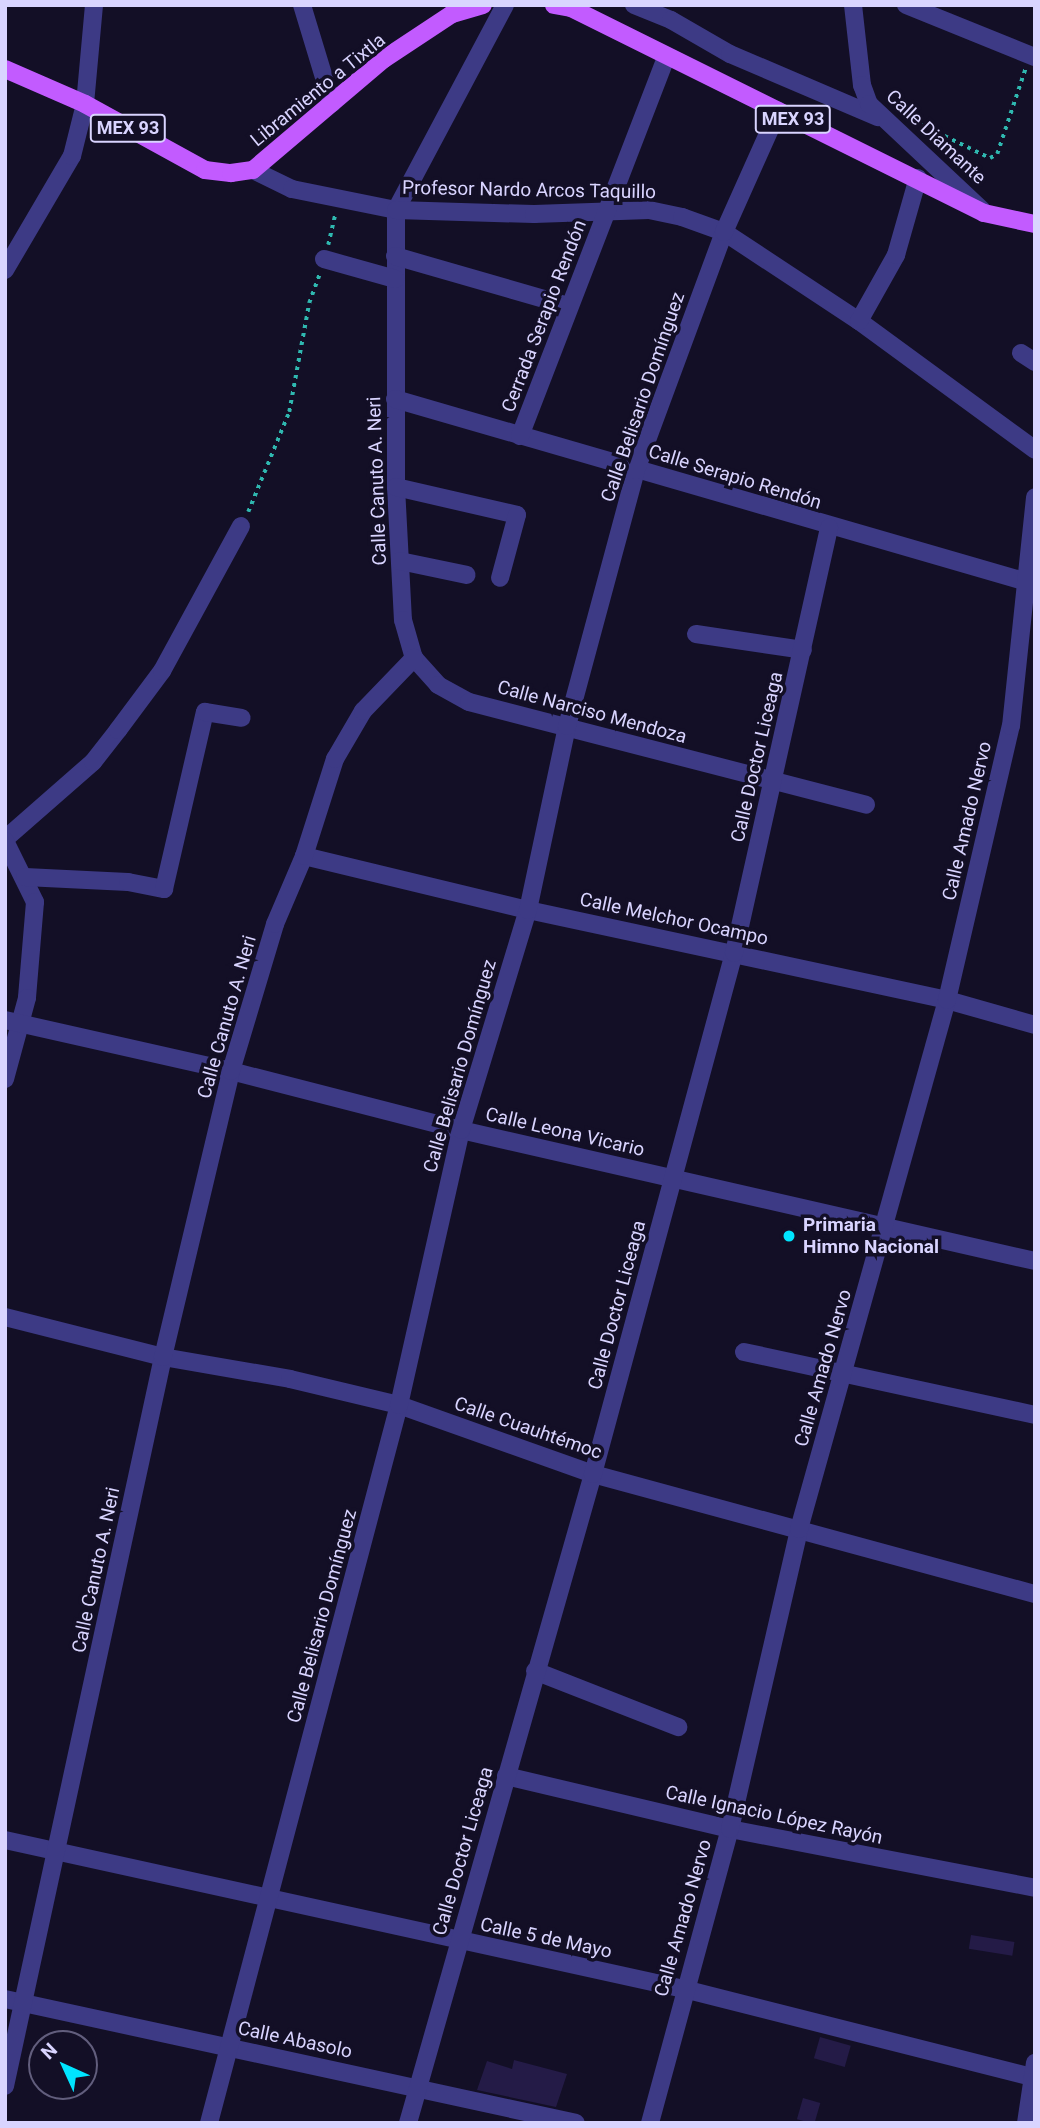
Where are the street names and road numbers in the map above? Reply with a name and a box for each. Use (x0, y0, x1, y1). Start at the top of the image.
street label: Libramiento a Tixtla (246, 29, 390, 151)
street label: Calle Diamante (881, 85, 991, 189)
road number: MEX 93 (754, 104, 832, 134)
road number: MEX 93 (90, 113, 166, 142)
street label: Profesor Nardo Arcos Taquillo (402, 176, 656, 204)
street label: Cerrada Serapio Rendón (497, 217, 591, 415)
street label: Calle Belisario Domínguez (596, 289, 690, 505)
street label: Calle Canuto A. Neri (363, 396, 391, 566)
street label: Calle Serapio Rendón (646, 440, 824, 514)
street label: Calle Doctor Liceaga (726, 670, 788, 844)
street label: Calle Narciso Mendoza (495, 676, 689, 748)
street label: Calle Amado Nervo (938, 739, 996, 903)
street label: Calle Melchor Ocampo (578, 888, 770, 950)
street label: Calle Canuto A. Neri (193, 933, 261, 1101)
street label: Calle Belisario Domínguez (419, 957, 501, 1175)
street label: Calle Leona Vicario (483, 1103, 647, 1161)
street label: Calle Doctor Liceaga (583, 1218, 651, 1392)
street label: Calle Amado Nervo (790, 1287, 856, 1449)
street label: Calle Cuauhtémoc (451, 1392, 605, 1464)
street label: Calle Canuto A. Neri (67, 1485, 125, 1655)
street label: Calle Belisario Domínguez (282, 1507, 362, 1725)
street label: Calle Doctor Liceaga (428, 1764, 498, 1938)
street label: Calle Ignacio López Rayón (663, 1781, 885, 1849)
street label: Calle Amado Nervo (650, 1837, 716, 1999)
street label: Calle 5 de Mayo (478, 1913, 614, 1963)
street label: Calle Abasolo (236, 2017, 354, 2063)

